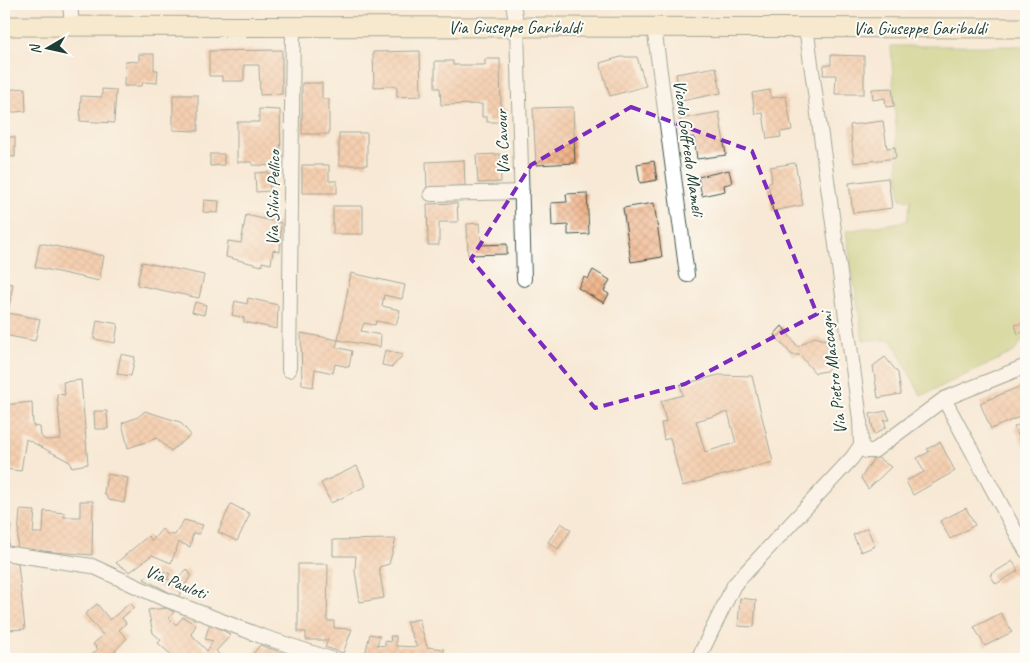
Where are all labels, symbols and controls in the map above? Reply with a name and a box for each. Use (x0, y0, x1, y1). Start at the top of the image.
street label: Via Giuseppe Garibaldi (448, 16, 584, 38)
street label: Via Giuseppe Garibaldi (853, 17, 989, 39)
north arrow (22, 22, 72, 72)
text: N (26, 42, 45, 56)
street label: Vicolo Goffredo Mameli (669, 79, 710, 220)
street label: Via Cavour (490, 107, 514, 175)
street label: Via Silvio Pellico (261, 149, 285, 246)
street label: Via Pietro Mascagni (814, 308, 851, 435)
street label: Via Pauloti (142, 560, 212, 605)

